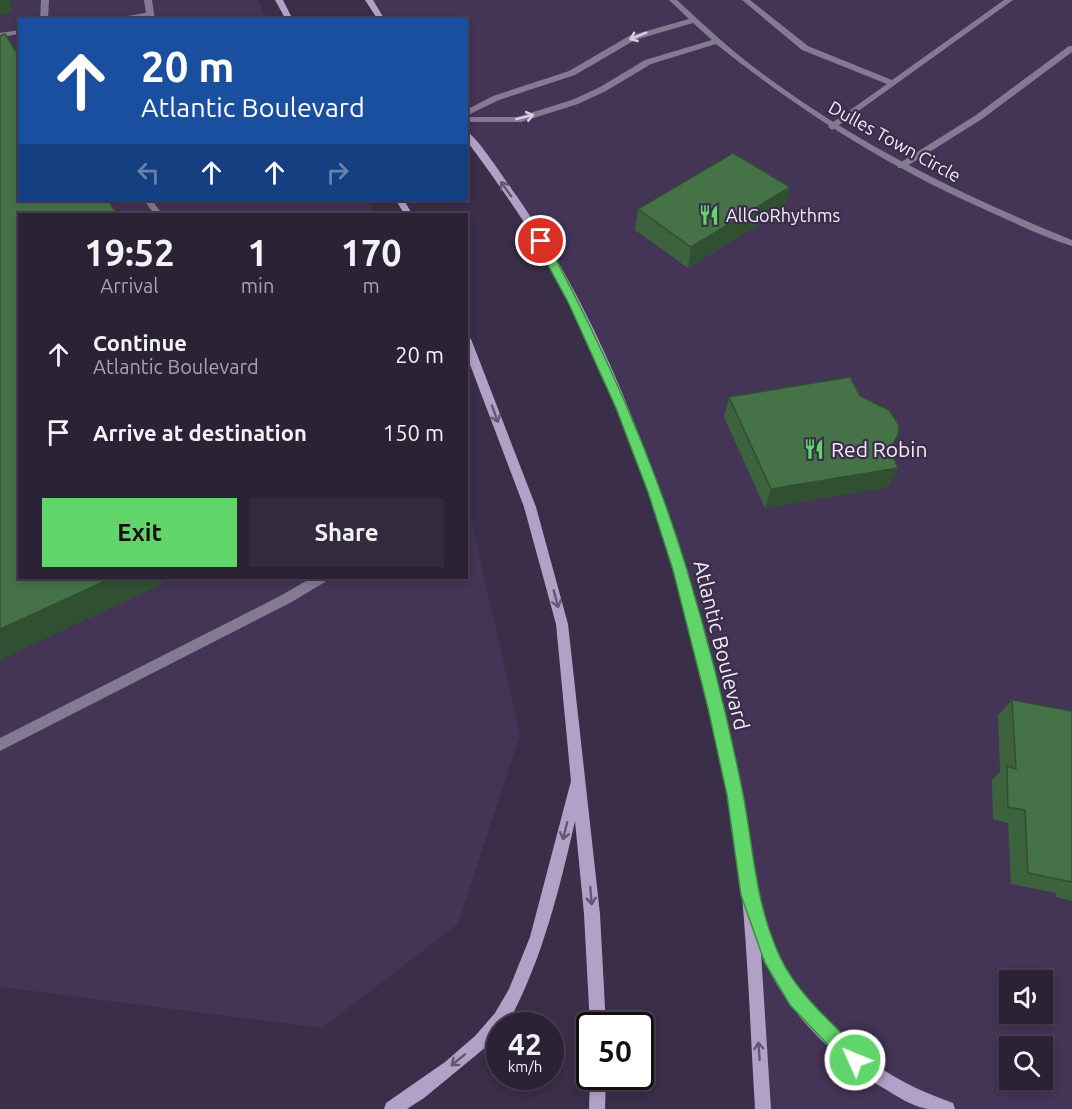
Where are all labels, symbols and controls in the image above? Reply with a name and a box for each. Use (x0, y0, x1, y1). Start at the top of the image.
one-way arrow (630, 31, 648, 42)
icon: ahead (42, 42, 120, 120)
text: 20 m (141, 43, 235, 90)
text: Atlantic Boulevard (141, 92, 365, 122)
street label: Dulles Town Circle (826, 96, 964, 186)
one-way arrow (515, 111, 534, 122)
icon: left (132, 156, 165, 189)
icon: ahead (195, 156, 228, 189)
icon: ahead (258, 156, 291, 189)
icon: right (321, 156, 354, 189)
one-way arrow (500, 181, 512, 198)
restaurant icon: AllGoRhythms (697, 203, 721, 227)
place label: AllGoRhythms (726, 205, 840, 225)
pin (515, 215, 566, 266)
icon: arrive (524, 224, 557, 257)
text: 19:52 (84, 232, 174, 273)
text: 1 (247, 232, 268, 273)
text: 170 (341, 232, 402, 273)
text: Arrival (100, 274, 159, 297)
text: min (241, 274, 274, 297)
text: m (363, 274, 380, 297)
text: Continue (93, 330, 187, 355)
icon: ahead (42, 338, 75, 371)
text: 20 m (395, 342, 444, 367)
text: Atlantic Boulevard (93, 355, 259, 378)
one-way arrow (491, 404, 502, 423)
icon: arrive (42, 416, 75, 449)
text: Arrive at destination (93, 420, 307, 445)
text: 150 m (383, 420, 444, 445)
restaurant icon: Red Robin (802, 437, 826, 461)
place label: Red Robin (831, 437, 927, 461)
button: Exit (42, 498, 237, 567)
button: Share (249, 498, 444, 567)
street label: Atlantic Boulevard (689, 558, 755, 732)
one-way arrow (550, 589, 562, 608)
one-way arrow (558, 821, 570, 840)
one-way arrow (586, 885, 597, 905)
map controls (999, 970, 1053, 1090)
button: sound (999, 970, 1053, 1024)
speed limit sign: 50 (576, 1012, 654, 1090)
text: 42 (508, 1027, 542, 1061)
position arrow (823, 1028, 887, 1092)
button: search (999, 1036, 1053, 1090)
one-way arrow (753, 1041, 764, 1061)
one-way arrow (450, 1053, 466, 1066)
text: km/h (508, 1058, 542, 1075)

